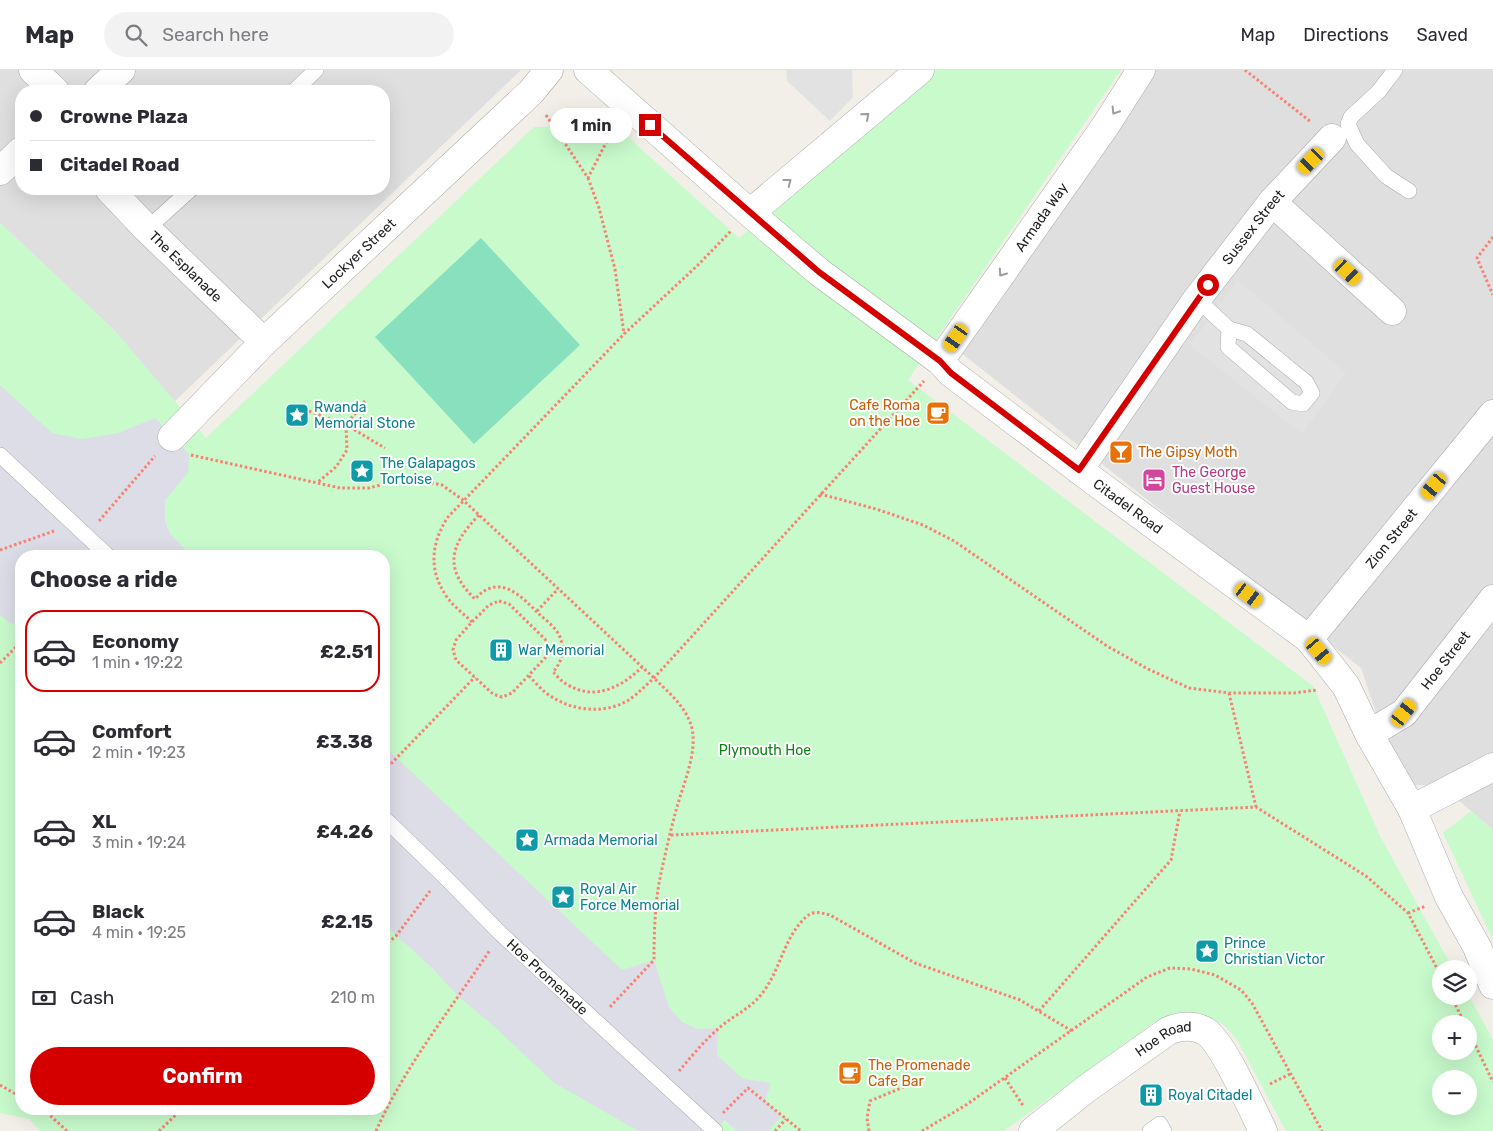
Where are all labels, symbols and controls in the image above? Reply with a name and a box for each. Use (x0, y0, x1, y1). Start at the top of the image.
search box (104, 12, 454, 57)
text: Map (25, 21, 74, 49)
icon: search (122, 21, 150, 49)
text: Search here (162, 23, 269, 46)
text: Map (1240, 24, 1275, 46)
text: Directions (1303, 24, 1389, 46)
text: Saved (1417, 24, 1468, 46)
text: Crowne Plaza (60, 105, 188, 128)
one-way arrow (1111, 106, 1121, 115)
callout: 1 min (550, 108, 632, 142)
one-way arrow (861, 113, 870, 122)
route end (639, 114, 661, 136)
text: 1 min (571, 116, 611, 135)
car (1295, 145, 1326, 177)
text: Citadel Road (60, 153, 179, 176)
street label: Armada Way (1011, 179, 1071, 255)
one-way arrow (782, 180, 791, 188)
street label: Sussex Street (1218, 186, 1288, 268)
street label: Lockyer Street (318, 214, 400, 292)
street label: The Esplanade (146, 227, 226, 306)
car (1331, 256, 1364, 288)
one-way arrow (999, 267, 1008, 276)
route start (1197, 274, 1219, 296)
car (941, 321, 970, 355)
place label: Cafe Roma on the Hoe (849, 397, 920, 430)
place label: Rwanda Memorial Stone (314, 399, 415, 432)
cafe icon: Cafe Roma on the Hoe (925, 400, 951, 426)
place icon: Rwanda Memorial Stone (284, 402, 310, 428)
bar icon: The Gipsy Moth (1108, 439, 1134, 465)
place label: The Gipsy Moth (1138, 444, 1238, 461)
place label: The Galapagos Tortoise (380, 455, 476, 488)
place icon: The Galapagos Tortoise (349, 458, 375, 484)
place label: The George Guest House (1172, 464, 1255, 497)
hotel icon: The George Guest House (1141, 467, 1167, 493)
car (1418, 470, 1449, 502)
street label: Citadel Road (1090, 475, 1166, 537)
street label: Zion Street (1362, 505, 1421, 572)
text: Choose a ride (30, 566, 177, 593)
car (1232, 580, 1265, 610)
street label: Hoe Street (1417, 627, 1474, 693)
icon: car (32, 629, 77, 674)
text: Economy (92, 630, 179, 653)
car (1303, 635, 1334, 667)
building icon: War Memorial (488, 637, 514, 663)
text: £2.51 (320, 640, 373, 663)
place label: War Memorial (518, 642, 604, 659)
text: 1 min · 19:22 (92, 653, 183, 672)
car (1388, 697, 1419, 729)
icon: car (32, 719, 77, 764)
text: Comfort (92, 720, 172, 743)
text: £3.38 (316, 730, 373, 753)
park label: Plymouth Hoe (719, 742, 811, 759)
text: 2 min · 19:23 (92, 743, 186, 762)
icon: car (32, 809, 77, 854)
text: XL (92, 810, 116, 833)
text: £4.26 (316, 820, 373, 843)
place icon: Armada Memorial (514, 827, 540, 853)
place label: Armada Memorial (544, 832, 658, 849)
text: 3 min · 19:24 (92, 833, 186, 852)
place label: Royal Air Force Memorial (580, 881, 680, 914)
place icon: Royal Air Force Memorial (550, 884, 576, 910)
icon: car (32, 899, 77, 944)
text: Black (92, 900, 144, 923)
text: £2.15 (321, 910, 373, 933)
text: 4 min · 19:25 (92, 923, 186, 942)
street label: Hoe Promenade (503, 935, 592, 1018)
place label: Prince Christian Victor (1224, 935, 1326, 968)
place icon: Prince Christian Victor (1194, 938, 1220, 964)
map controls (1432, 960, 1477, 1115)
button: layers (1432, 960, 1477, 1005)
icon: cash (30, 984, 58, 1012)
text: Cash (70, 986, 114, 1009)
text: 210 m (330, 988, 375, 1007)
button: + (1432, 1015, 1477, 1060)
street label: Hoe Road (1132, 1018, 1192, 1060)
button: Confirm (30, 1047, 375, 1105)
place label: The Promenade Cafe Bar (868, 1057, 971, 1090)
cafe icon: The Promenade Cafe Bar (837, 1060, 863, 1086)
button: − (1432, 1070, 1477, 1115)
building icon: Royal Citadel (1138, 1082, 1164, 1108)
place label: Royal Citadel (1168, 1087, 1252, 1104)

